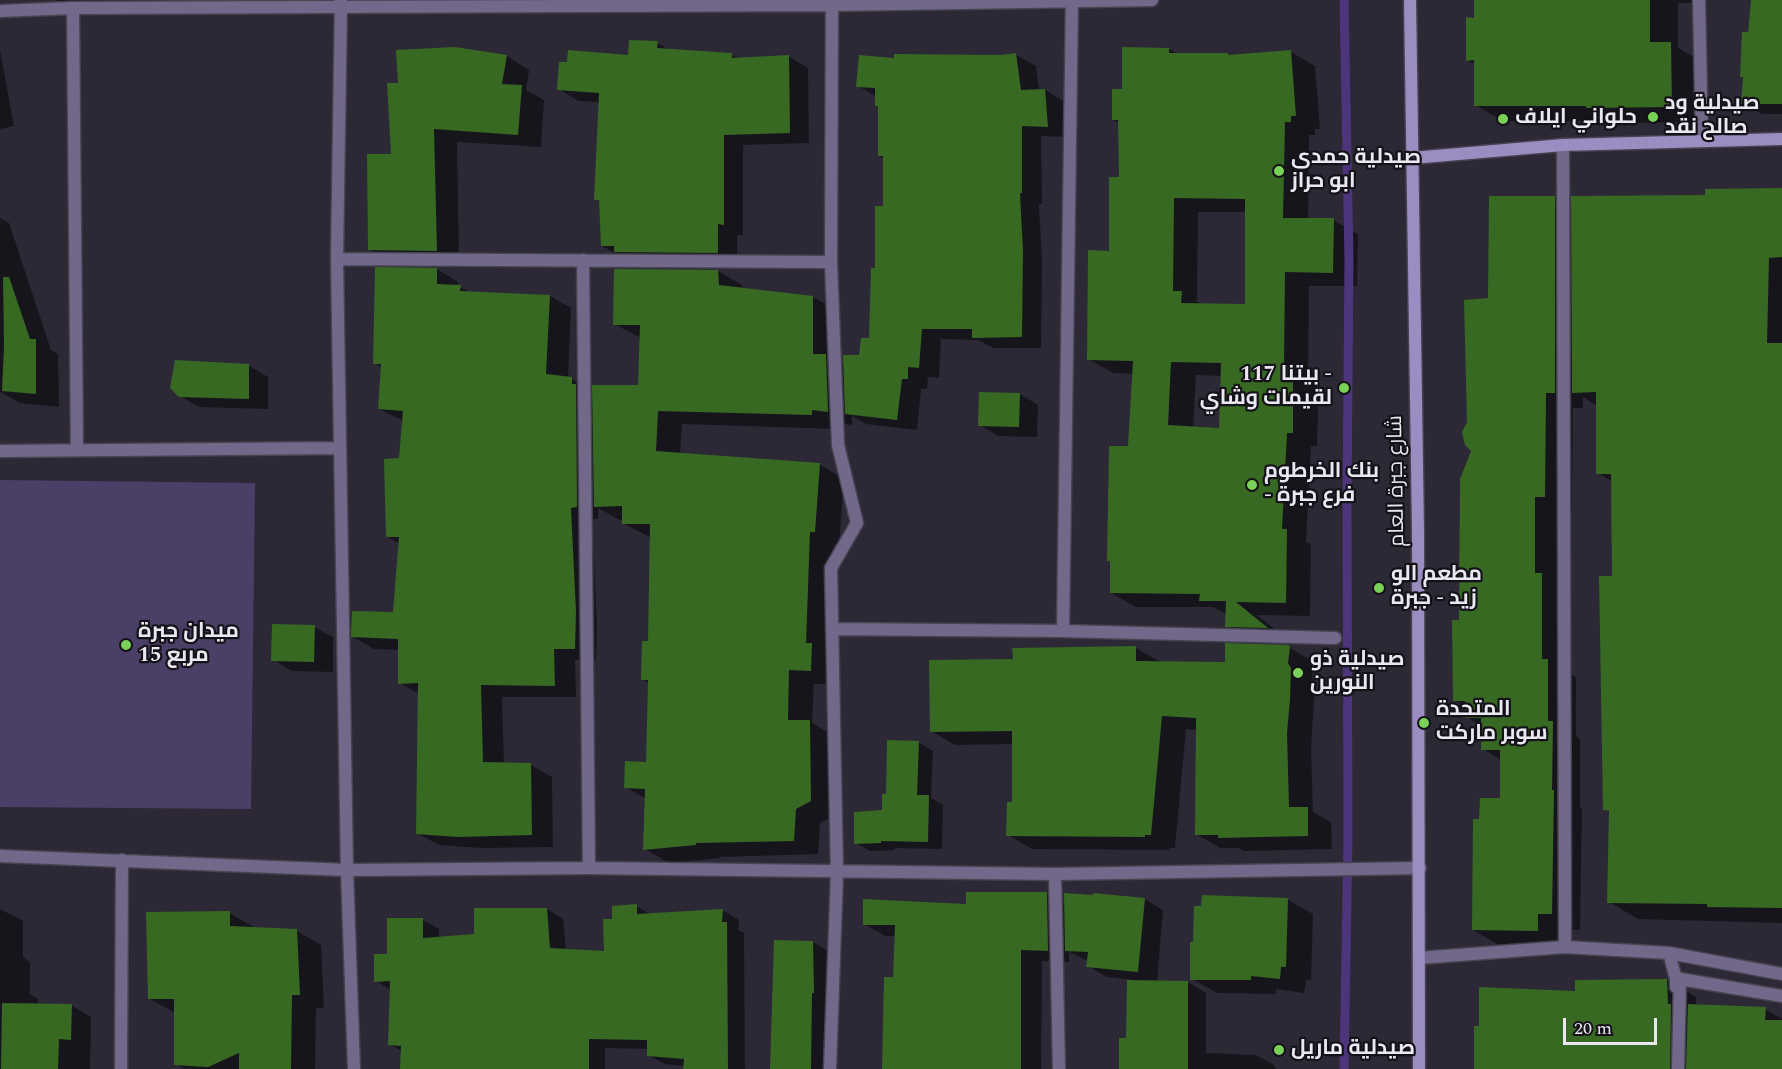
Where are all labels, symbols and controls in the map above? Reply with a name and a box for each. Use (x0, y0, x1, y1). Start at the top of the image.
place label: صيدلية ود صالح نقد (1665, 92, 1759, 142)
place label: حلواني ايلاف (1515, 106, 1637, 132)
marker: صيدلية ود صالح نقد (1646, 110, 1660, 124)
marker: حلواني ايلاف (1496, 112, 1510, 126)
place label: صيدلية حمدي ابو حراز (1291, 146, 1421, 196)
marker: صيدلية حمدي ابو حراز (1272, 164, 1286, 178)
place label: بيتنا 117 - لقيمات وشاي (1200, 363, 1332, 413)
marker: بيتنا 117 - لقيمات وشاي (1337, 381, 1351, 395)
street label: شارع جبرة العام (1384, 415, 1412, 547)
place label: بنك الخرطوم - فرع جبرة (1264, 460, 1379, 510)
marker: بنك الخرطوم - فرع جبرة (1245, 478, 1259, 492)
place label: مطعم الو زيد - جبرة (1391, 563, 1482, 613)
marker: مطعم الو زيد - جبرة (1372, 581, 1386, 595)
place label: ميدان جبرة مربع 15 (138, 620, 239, 670)
marker: ميدان جبرة مربع 15 (119, 638, 133, 652)
place label: صيدلية ذو النورين (1310, 648, 1404, 698)
marker: صيدلية ذو النورين (1291, 666, 1305, 680)
place label: المتحدة سوبر ماركت (1436, 698, 1548, 748)
marker: المتحدة سوبر ماركت (1417, 716, 1431, 730)
scale bar (1566, 1006, 1660, 1044)
text: 20 m (1574, 1015, 1612, 1042)
place label: صيدلية ماريل (1291, 1037, 1415, 1063)
marker: صيدلية ماريل (1272, 1043, 1286, 1057)

